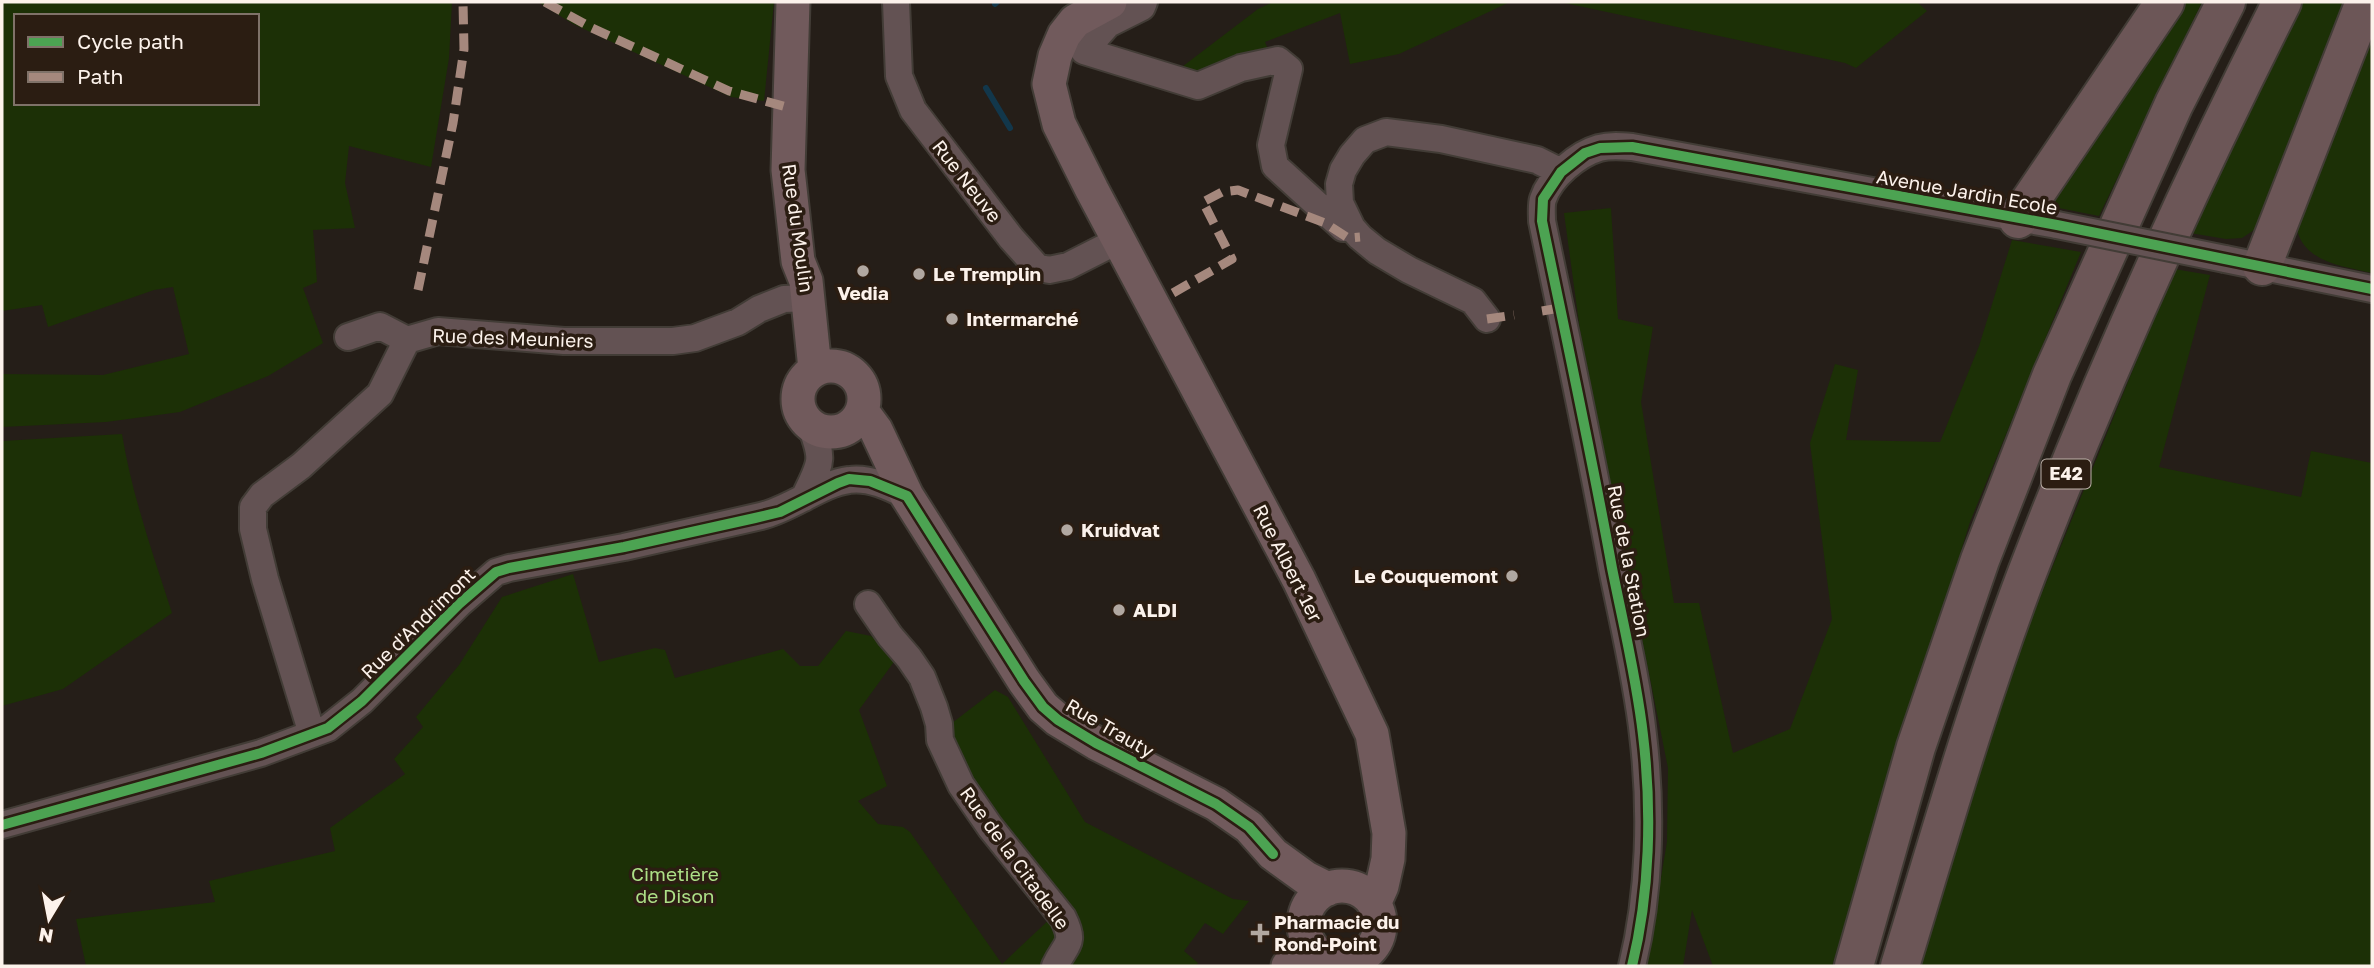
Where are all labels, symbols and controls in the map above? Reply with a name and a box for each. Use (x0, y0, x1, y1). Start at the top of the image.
legend (14, 14, 259, 105)
text: Cycle path (77, 28, 184, 54)
text: Path (77, 63, 124, 89)
street label: Rue Neuve (928, 135, 1007, 226)
street label: Rue du Moulin (778, 162, 819, 294)
street label: Avenue Jardin Ecole (1875, 164, 2059, 219)
place label: Le Tremplin (933, 262, 1041, 285)
marker: Vedia (855, 263, 871, 279)
marker: Le Tremplin (911, 266, 927, 282)
place label: Vedia (837, 281, 889, 304)
place label: Intermarché (966, 307, 1079, 330)
marker: Intermarché (944, 311, 960, 327)
street label: Rue des Meuniers (432, 323, 594, 352)
road number: E42 (2042, 460, 2090, 488)
street label: Rue de la Station (1603, 483, 1656, 639)
street label: Rue Albert 1er (1249, 500, 1328, 626)
place label: Kruidvat (1081, 518, 1160, 541)
marker: Kruidvat (1059, 522, 1075, 538)
street label: Rue d'Andrimont (356, 562, 480, 683)
place label: Le Couquemont (1354, 564, 1498, 587)
marker: Le Couquemont (1504, 568, 1520, 584)
place label: ALDI (1133, 598, 1177, 621)
marker: ALDI (1111, 602, 1127, 618)
street label: Rue Trauty (1062, 693, 1159, 762)
street label: Rue de la Citadelle (956, 782, 1075, 934)
park label: Cimetière de Dison (631, 862, 719, 907)
north arrow (14, 884, 84, 954)
place label: Pharmacie du Rond-Point (1274, 910, 1399, 955)
text: N (37, 924, 55, 949)
marker: Pharmacie du Rond-Point (1252, 925, 1268, 941)

